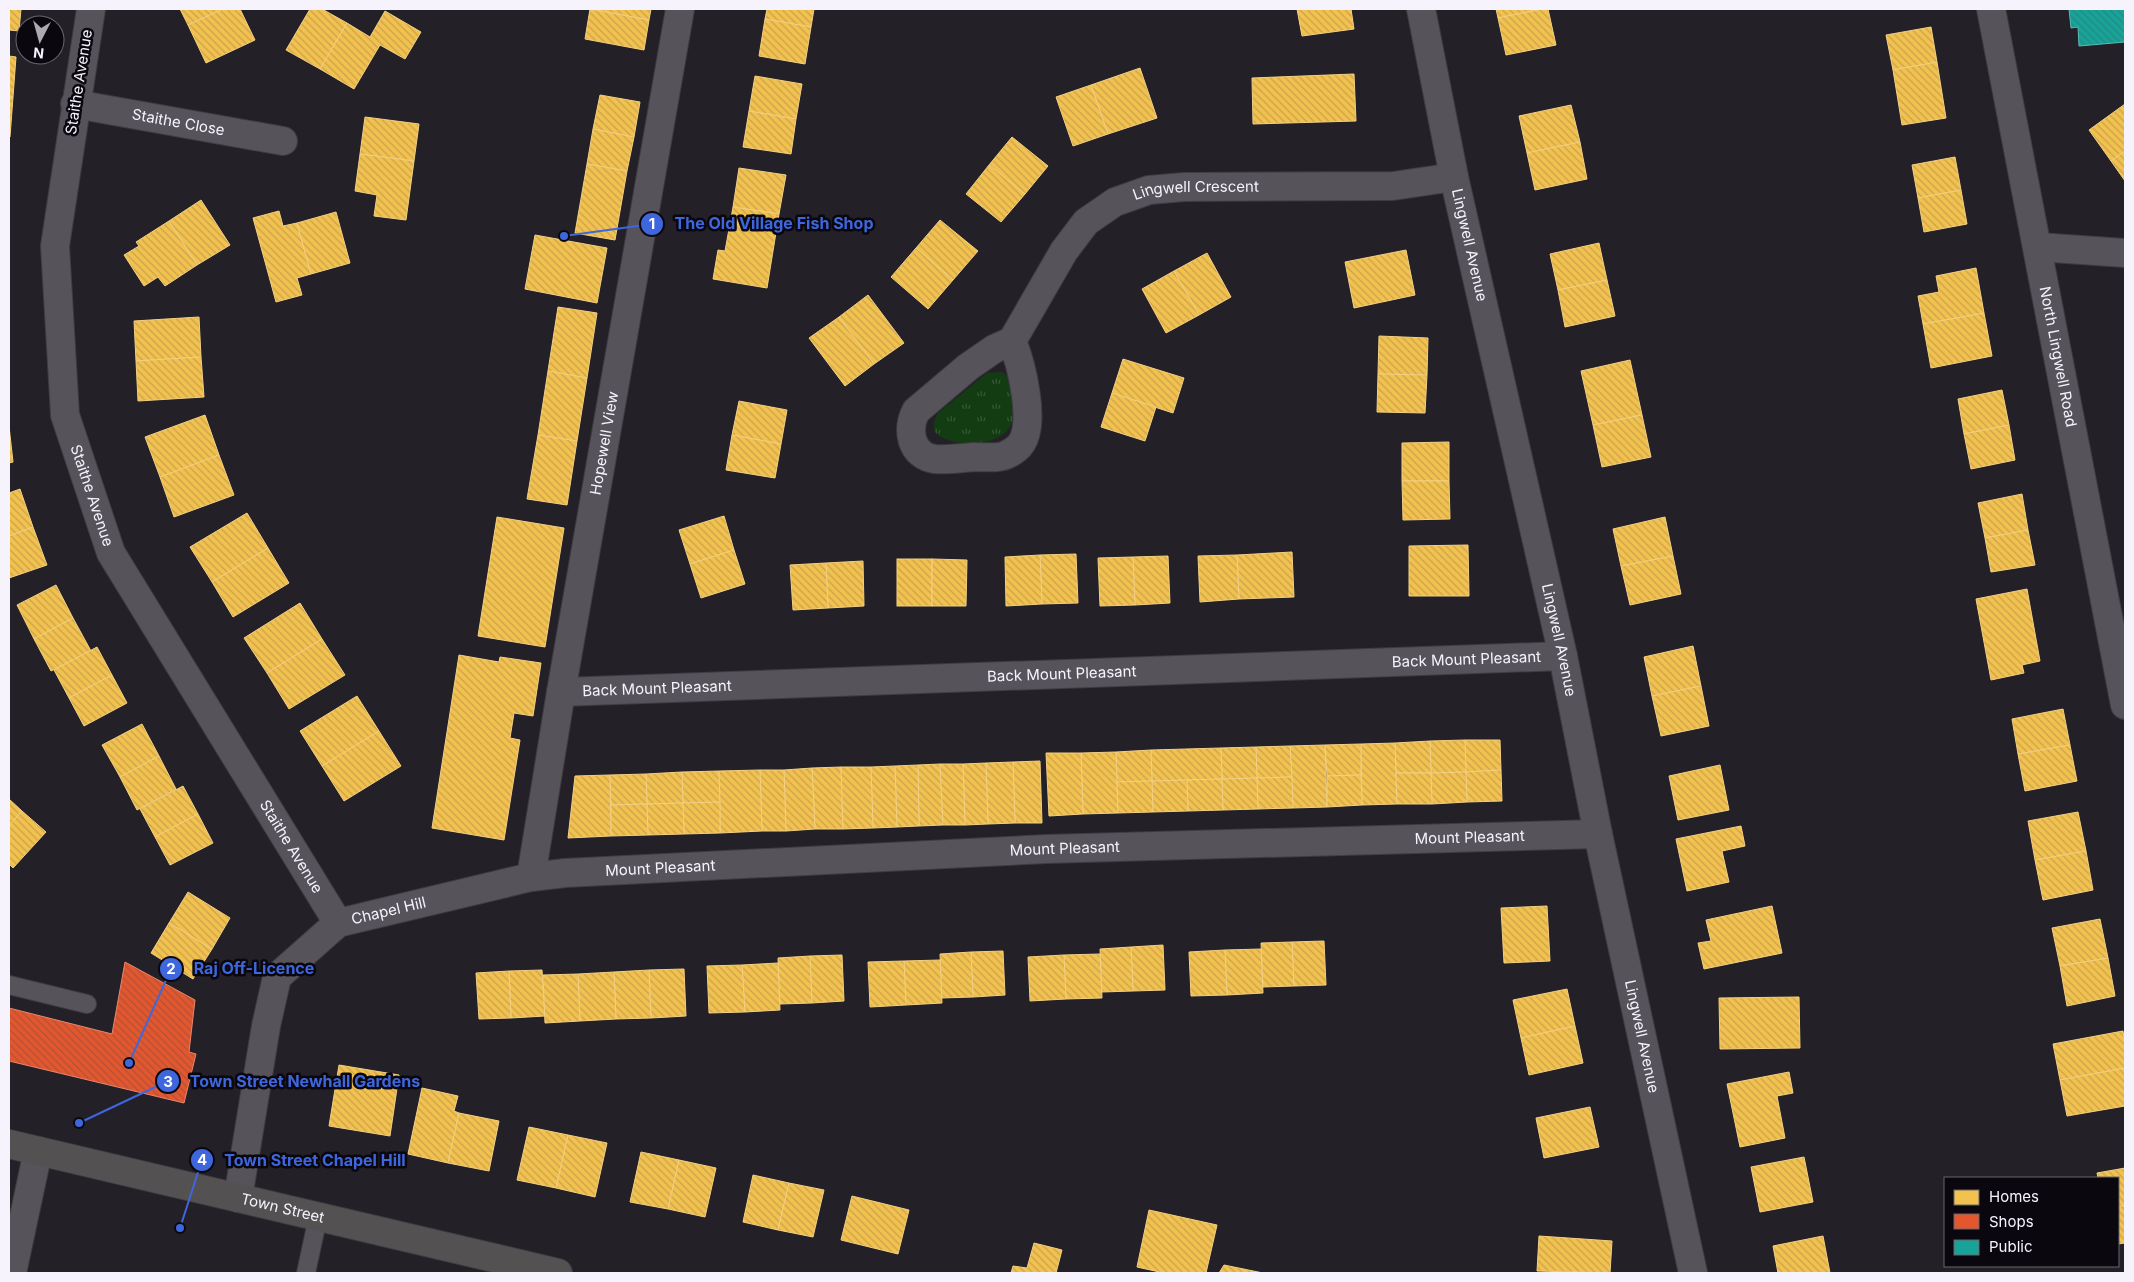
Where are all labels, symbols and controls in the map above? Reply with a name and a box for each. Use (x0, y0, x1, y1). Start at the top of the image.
north arrow (15, 15, 65, 65)
street label: Staithe Avenue (61, 28, 96, 136)
text: N (32, 44, 45, 62)
street label: Staithe Close (131, 104, 226, 139)
street label: Lingwell Crescent (1130, 177, 1259, 204)
street label: Lingwell Avenue (1448, 187, 1492, 303)
callout: The Old Village Fish Shop (639, 208, 883, 239)
text: The Old Village Fish Shop (675, 213, 873, 233)
text: 1 (649, 214, 655, 233)
street label: North Lingwell Road (2036, 285, 2081, 428)
street label: Hopewell View (586, 390, 622, 496)
street label: Staithe Avenue (67, 442, 118, 549)
street label: Lingwell Avenue (1538, 582, 1581, 698)
street label: Back Mount Pleasant (1391, 647, 1542, 671)
street label: Back Mount Pleasant (987, 661, 1137, 686)
street label: Back Mount Pleasant (582, 676, 732, 700)
street label: Staithe Avenue (256, 796, 327, 897)
street label: Mount Pleasant (1414, 826, 1525, 848)
street label: Mount Pleasant (1009, 837, 1120, 860)
street label: Mount Pleasant (605, 856, 716, 880)
street label: Chapel Hill (349, 892, 428, 929)
callout: Raj Off-Licence (158, 953, 324, 984)
text: Raj Off-Licence (194, 958, 314, 978)
text: 2 (166, 959, 176, 978)
street label: Lingwell Avenue (1621, 978, 1664, 1095)
callout: Town Street Newhall Gardens (155, 1066, 430, 1097)
text: Town Street Newhall Gardens (190, 1071, 420, 1091)
text: 3 (163, 1072, 173, 1091)
callout: Town Street Chapel Hill (190, 1145, 416, 1176)
text: 4 (197, 1150, 207, 1169)
text: Town Street Chapel Hill (224, 1150, 406, 1170)
legend (1944, 1177, 2119, 1267)
text: Homes (1989, 1187, 2039, 1206)
street label: Town Street (239, 1189, 326, 1227)
text: Shops (1989, 1212, 2034, 1231)
text: Public (1989, 1237, 2032, 1256)

